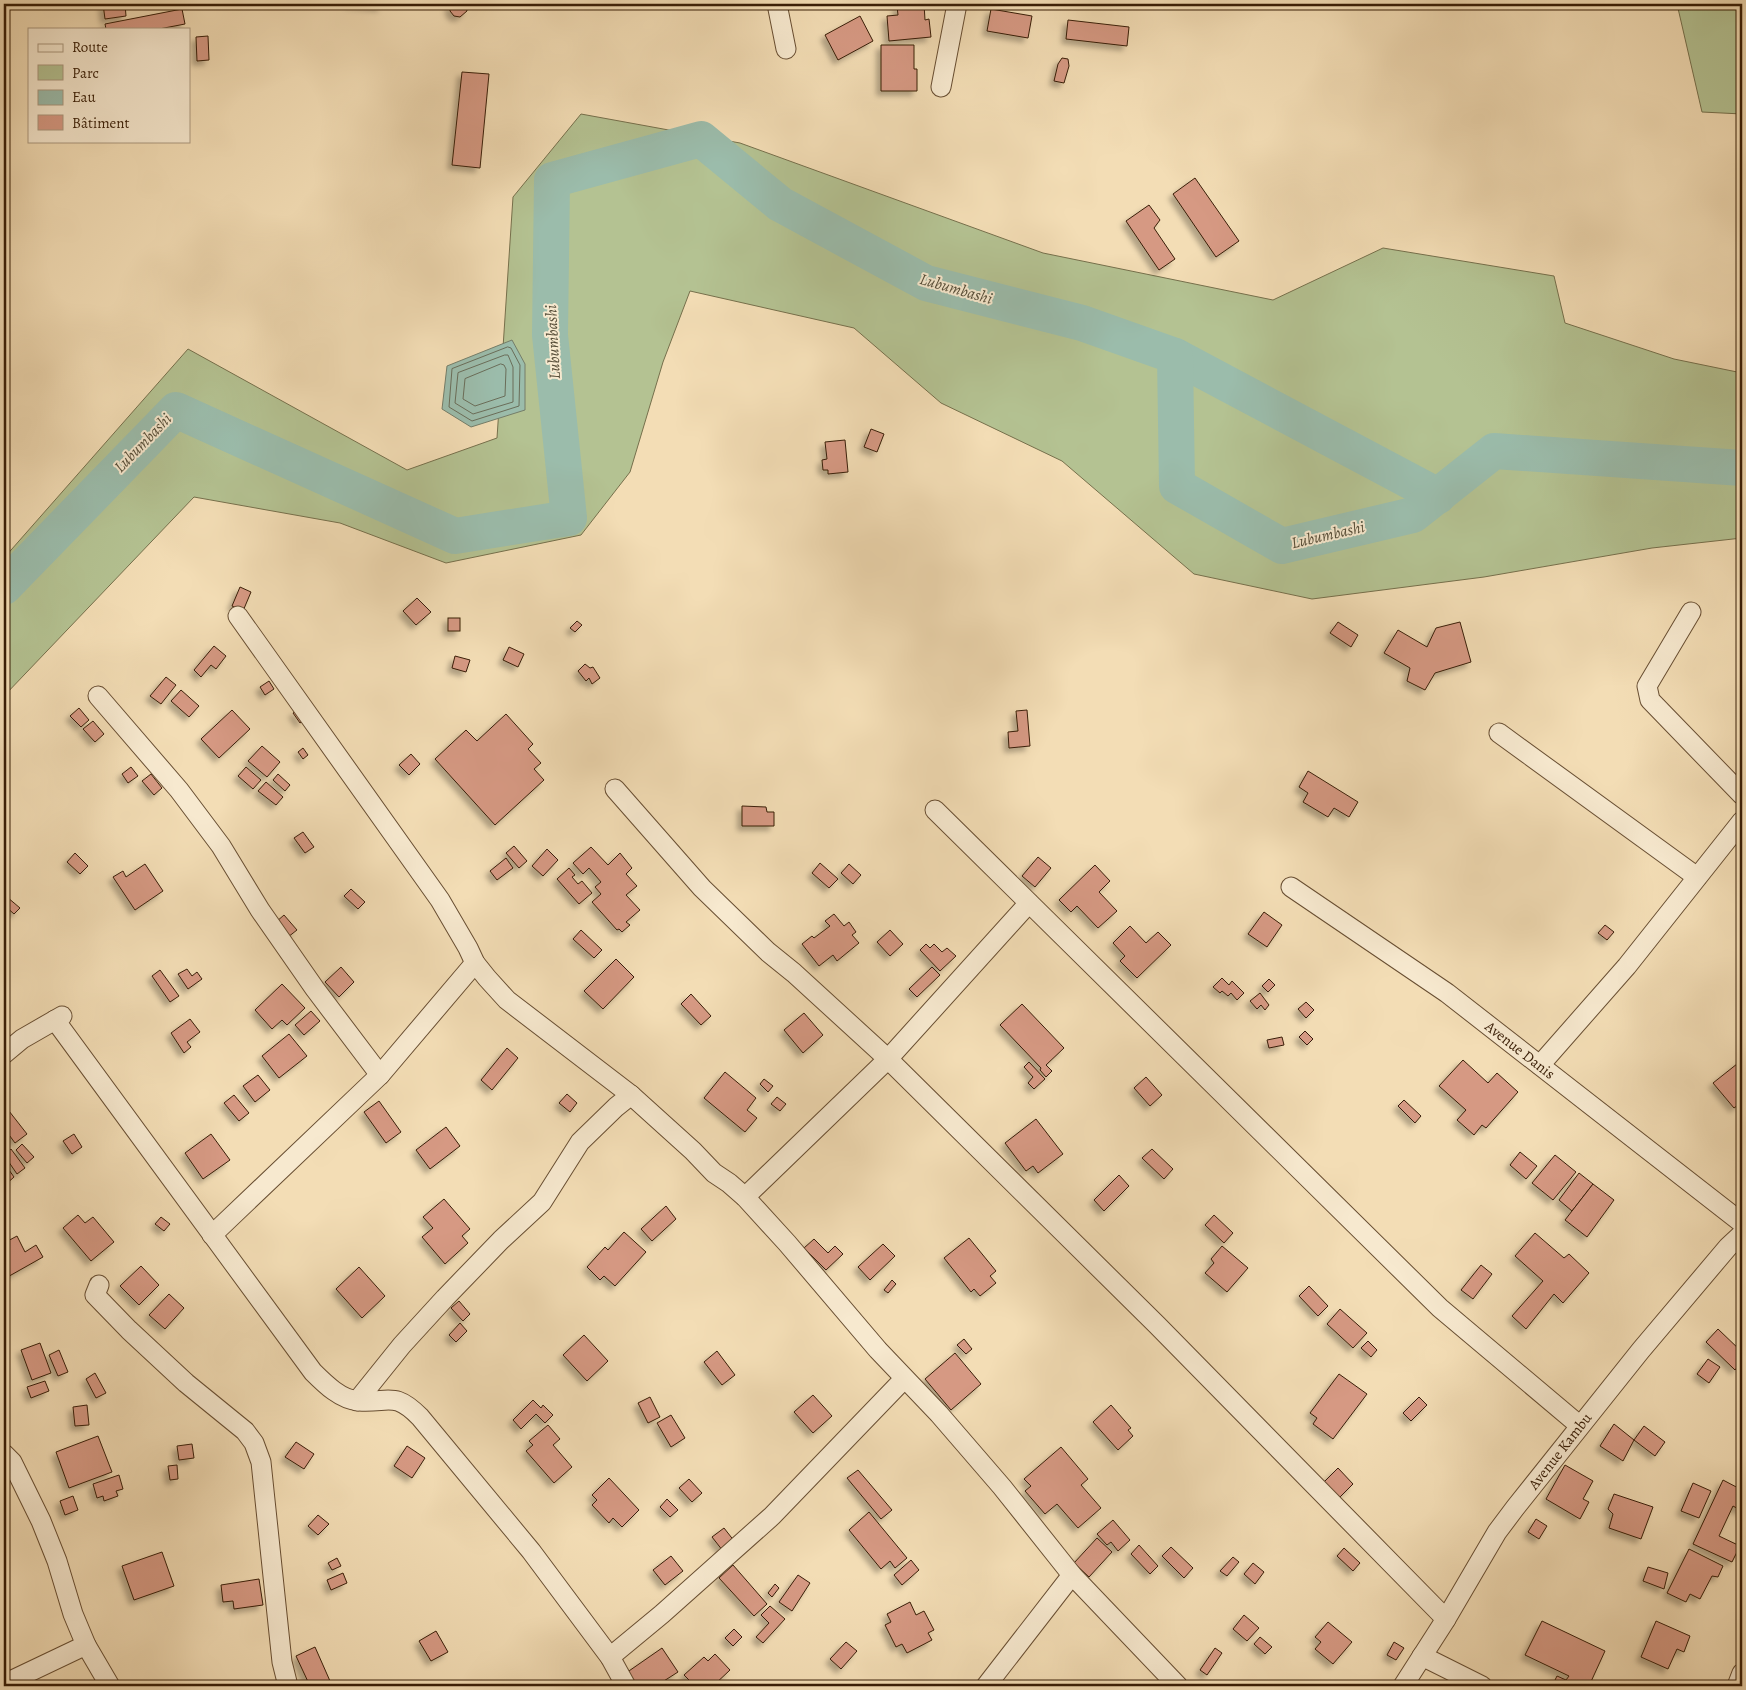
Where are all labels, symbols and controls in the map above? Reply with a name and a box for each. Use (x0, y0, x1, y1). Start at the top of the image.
legend (28, 28, 190, 142)
text: Route (72, 37, 108, 57)
text: Parc (72, 63, 99, 83)
text: Eau (72, 87, 97, 107)
text: Bâtiment (72, 113, 130, 133)
water label: Lubumbashi (917, 268, 995, 310)
water label: Lubumbashi (540, 304, 566, 380)
water label: Lubumbashi (109, 409, 177, 477)
water label: Lubumbashi (1289, 516, 1367, 554)
street label: Avenue Danis (1480, 1016, 1559, 1084)
street label: Avenue Kambu (1523, 1408, 1597, 1494)

